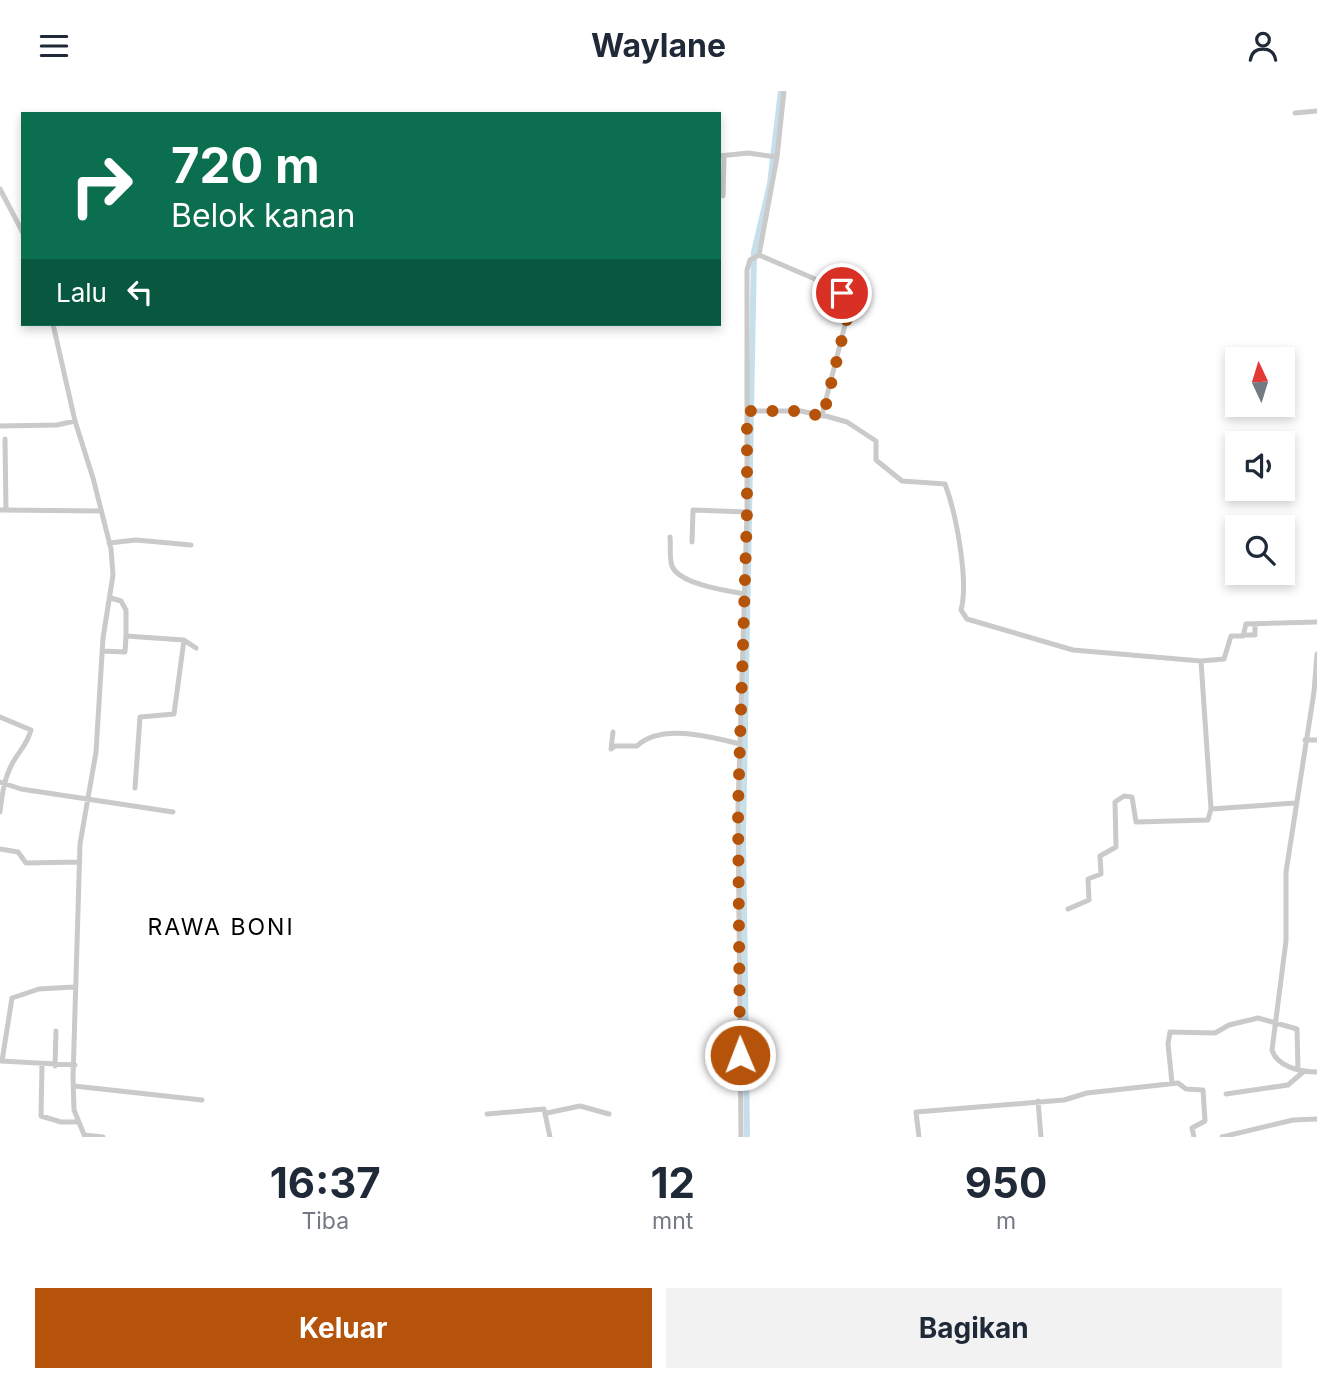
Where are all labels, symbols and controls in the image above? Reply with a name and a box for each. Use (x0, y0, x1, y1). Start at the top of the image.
text: Waylane (591, 26, 726, 65)
icon: menu (35, 27, 73, 65)
icon: person (1244, 27, 1282, 65)
text: 720 m (171, 136, 320, 195)
icon: right (56, 140, 147, 231)
text: Belok kanan (171, 196, 355, 235)
pin (812, 263, 872, 323)
icon: left (121, 273, 159, 311)
icon: arrive (823, 274, 861, 312)
text: Lalu (56, 277, 107, 308)
north arrow (1225, 347, 1295, 417)
map controls (1225, 347, 1295, 585)
button: sound (1225, 431, 1295, 501)
button: search (1225, 515, 1295, 585)
district label: RAWA BONI (147, 913, 295, 941)
position arrow (703, 1018, 777, 1092)
text: 16:37 (270, 1157, 381, 1208)
text: 12 (650, 1157, 695, 1208)
text: 950 (965, 1157, 1047, 1208)
text: Tiba (301, 1207, 349, 1235)
text: mnt (652, 1207, 693, 1235)
text: m (996, 1207, 1016, 1235)
button: Keluar (35, 1288, 652, 1368)
button: Bagikan (666, 1288, 1282, 1368)

